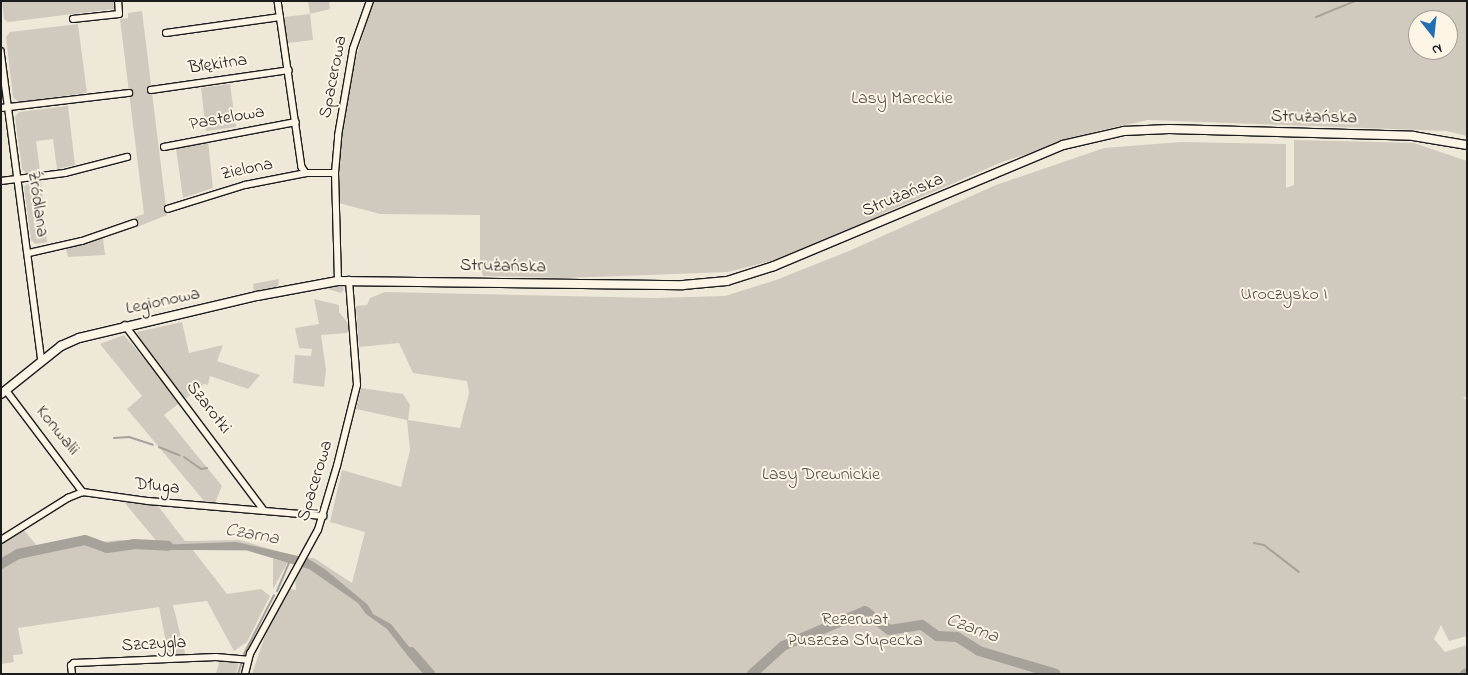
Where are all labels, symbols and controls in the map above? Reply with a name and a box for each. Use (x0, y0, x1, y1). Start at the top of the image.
north arrow (1408, 10, 1458, 60)
street label: Spacerowa (315, 34, 353, 120)
text: N (1430, 38, 1444, 60)
street label: Błękitna (187, 50, 249, 80)
park label: Lasy Mareckie (851, 88, 953, 110)
street label: Pastelowa (188, 102, 266, 136)
street label: Strużańska (1271, 106, 1357, 130)
street label: Zielona (219, 154, 275, 186)
street label: Strużańska (859, 169, 947, 223)
street label: Źródlana (22, 170, 52, 238)
street label: Strużańska (460, 255, 546, 279)
street label: Legionowa (124, 284, 202, 320)
park label: Uroczysko I (1241, 284, 1327, 306)
street label: Szarotki (181, 377, 235, 439)
street label: Konwalii (30, 402, 84, 460)
street label: Spacerowa (293, 438, 339, 524)
park label: Lasy Drewnickie (762, 464, 880, 486)
street label: Długa (133, 474, 181, 500)
water label: Czarna (223, 519, 281, 551)
water label: Czarna (943, 609, 1001, 649)
park label: Rezerwat Puszcza Słupecka (787, 610, 923, 652)
street label: Szczygla (121, 633, 187, 657)

